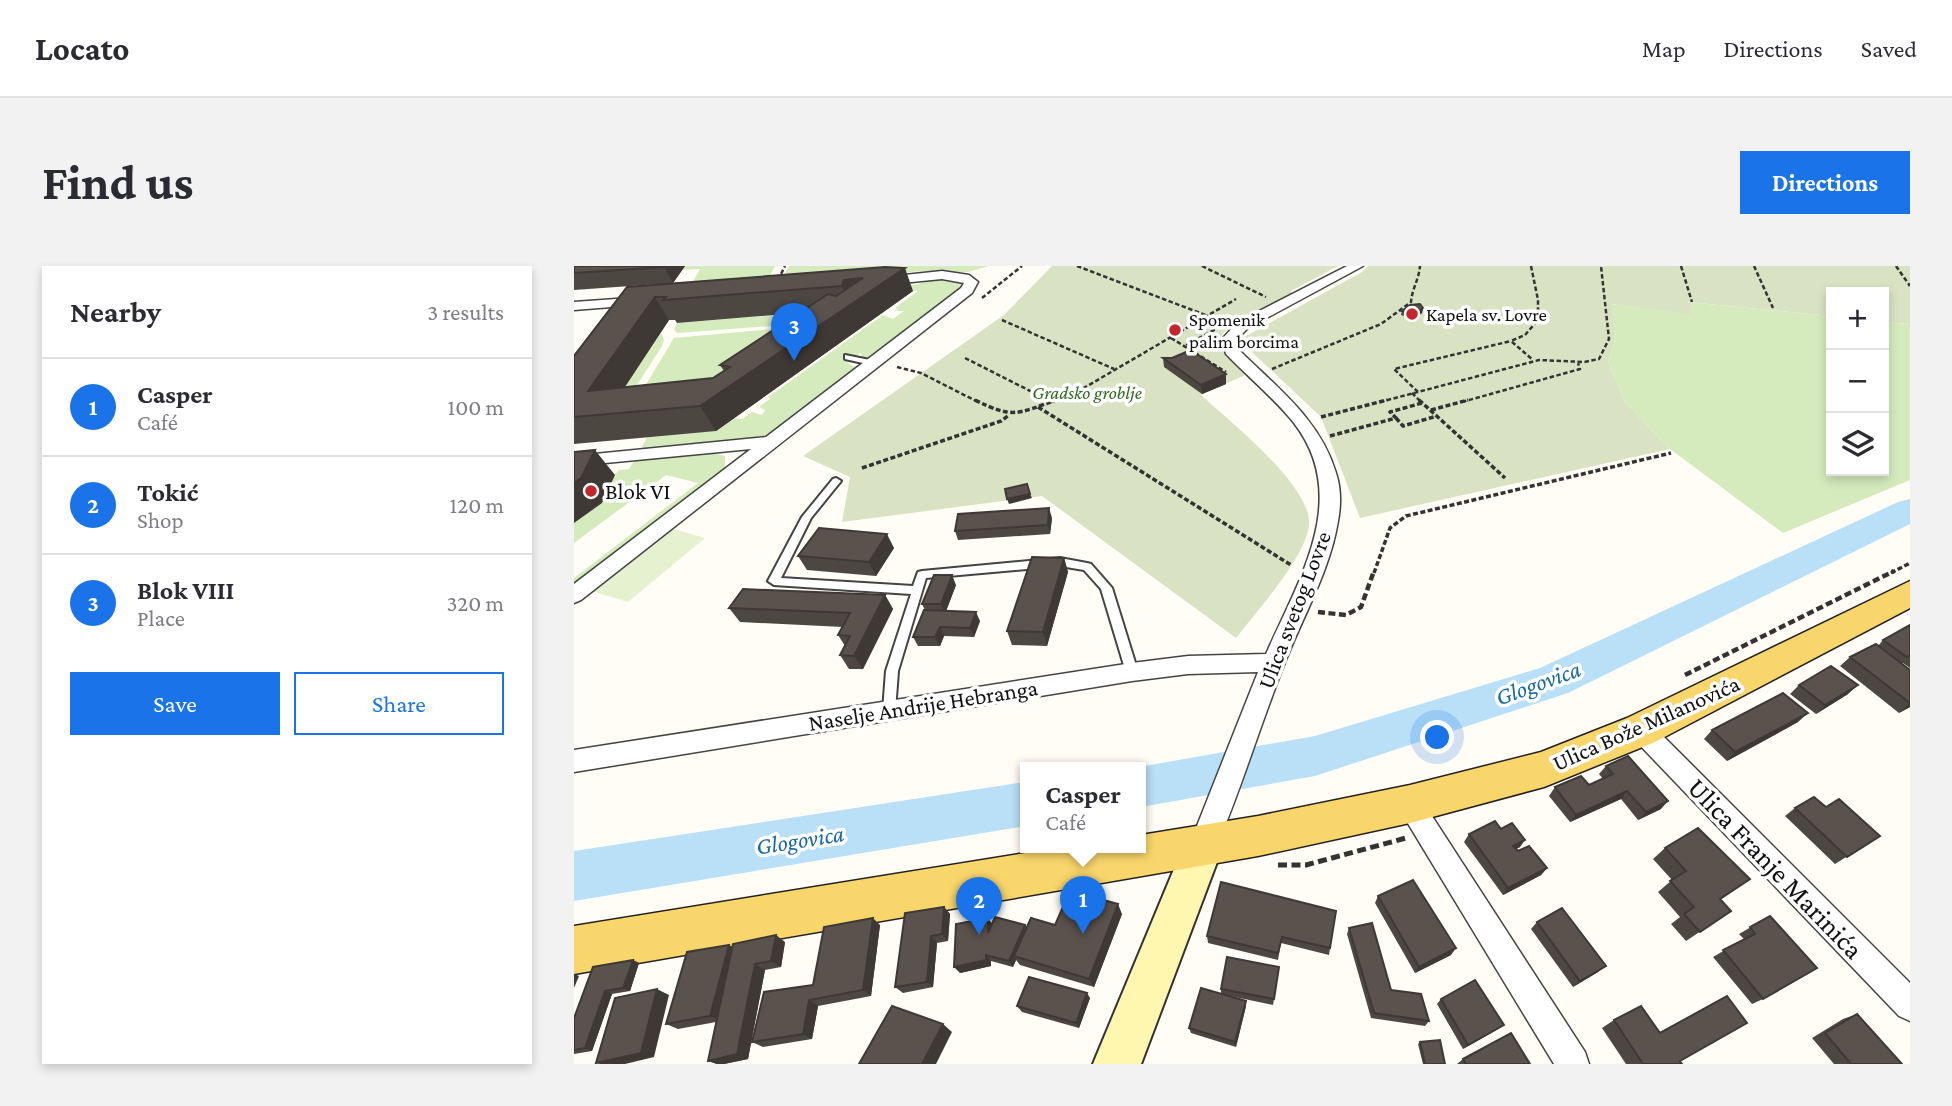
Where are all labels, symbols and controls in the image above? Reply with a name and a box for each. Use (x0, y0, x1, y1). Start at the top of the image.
text: Locato (35, 30, 130, 67)
text: Map (1642, 35, 1686, 62)
text: Directions (1724, 35, 1823, 62)
text: Saved (1861, 35, 1917, 62)
button: Directions (1740, 151, 1910, 214)
text: Find us (42, 155, 194, 210)
map controls (1826, 287, 1889, 476)
button: + (1826, 287, 1889, 350)
text: Nearby (70, 295, 161, 328)
text: 3 results (427, 299, 504, 325)
pin: 3 (771, 303, 817, 361)
place label: Kapela sv. Lovre (1426, 304, 1547, 325)
marker: Kapela sv. Lovre (1404, 306, 1420, 322)
place label: Spomenik palim borcima (1189, 309, 1299, 352)
marker: Spomenik palim borcima (1167, 322, 1183, 338)
button: − (1826, 350, 1889, 413)
text: Casper (137, 380, 213, 409)
park label: Gradsko groblje (1032, 382, 1142, 404)
text: 1 (89, 394, 97, 420)
text: 100 m (448, 394, 504, 420)
text: Café (137, 409, 178, 435)
button: layers (1826, 413, 1889, 476)
text: Tokić (137, 478, 198, 507)
place label: Blok VI (605, 478, 670, 504)
marker: Blok VI (583, 483, 599, 499)
text: 2 (87, 492, 99, 518)
text: 120 m (450, 492, 504, 518)
text: Shop (137, 507, 184, 533)
street label: Ulica svetog Lovre (1252, 528, 1336, 692)
text: Blok VIII (137, 576, 234, 605)
text: 3 (87, 590, 99, 616)
text: 320 m (446, 590, 504, 616)
text: Place (137, 605, 185, 631)
water label: Glogovica (1492, 655, 1584, 710)
street label: Ulica Bože Milanovića (1548, 670, 1744, 776)
button: Save (70, 672, 280, 735)
button: Share (294, 672, 504, 735)
street label: Naselje Andrije Hebranga (806, 674, 1040, 736)
your location (1420, 720, 1454, 754)
popup (1020, 762, 1146, 853)
street label: Ulica Franje Marinića (1682, 772, 1870, 965)
text: Casper (1045, 780, 1121, 809)
text: Café (1045, 809, 1086, 835)
water label: Glogovica (754, 819, 846, 860)
pin: 1 (1060, 876, 1106, 934)
pin: 2 (956, 877, 1002, 935)

